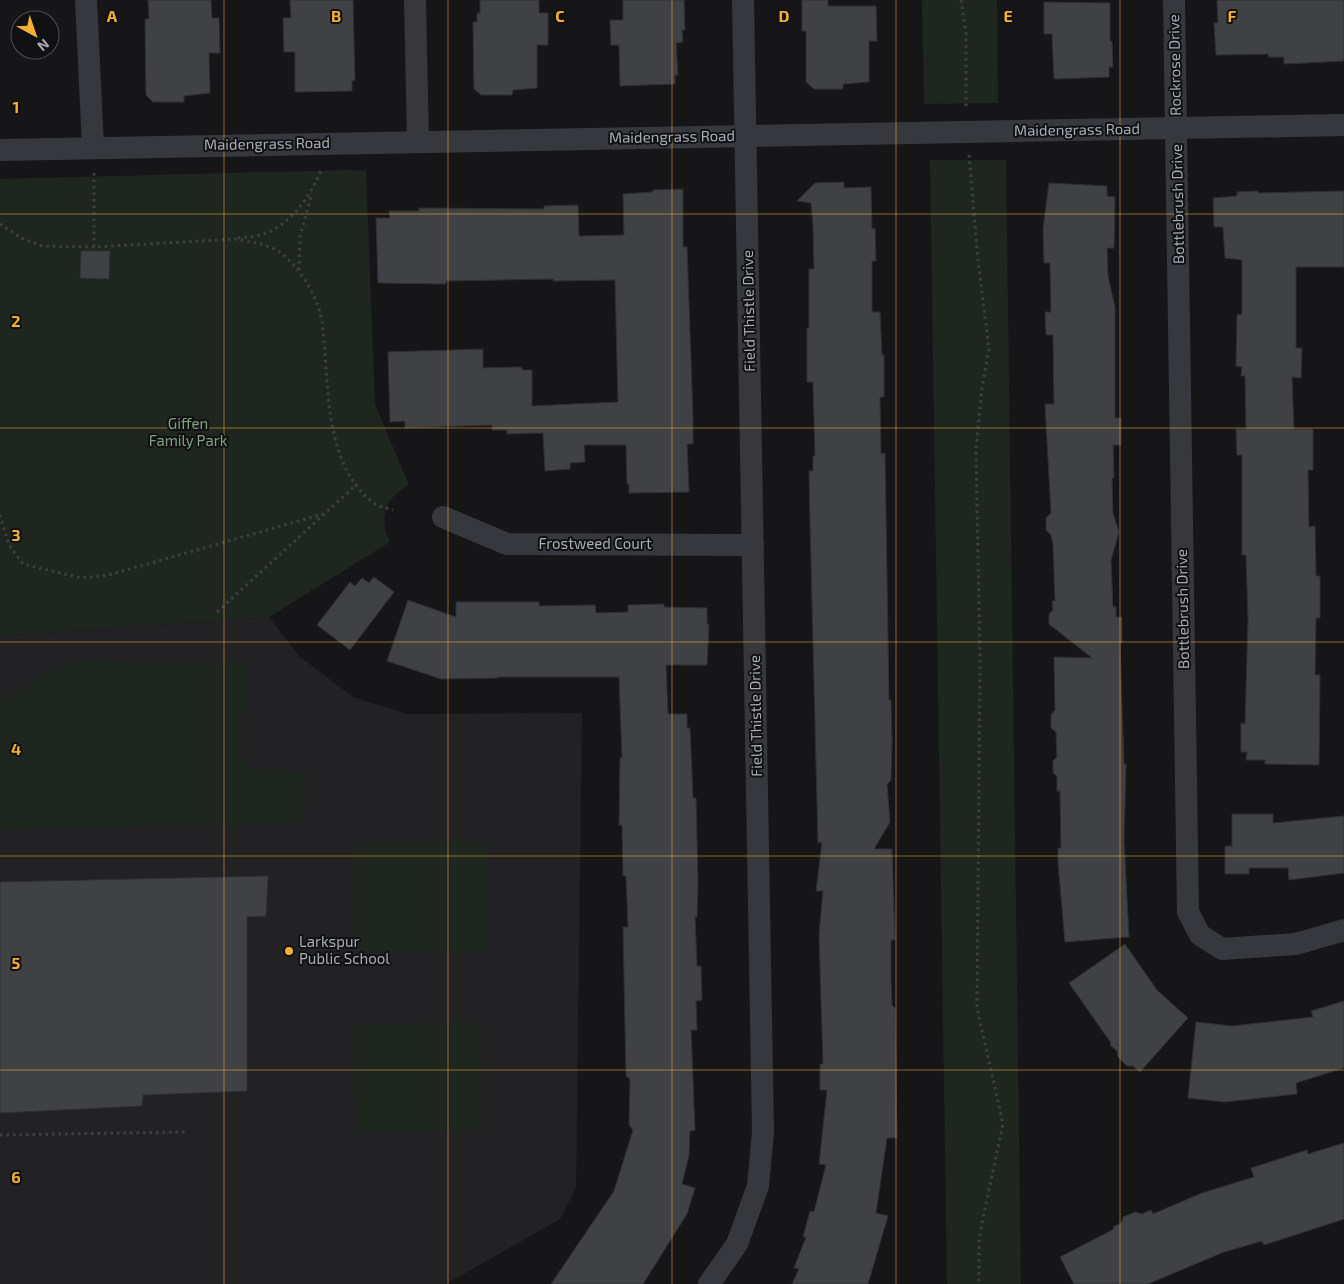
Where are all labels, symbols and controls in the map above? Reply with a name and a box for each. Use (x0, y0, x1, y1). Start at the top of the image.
text: A (107, 6, 118, 25)
text: B (331, 6, 341, 25)
text: C (555, 6, 565, 25)
text: D (779, 6, 790, 25)
text: E (1003, 6, 1013, 25)
text: F (1228, 6, 1237, 25)
north arrow (10, 10, 60, 60)
street label: Rockrose Drive (1164, 14, 1184, 116)
text: N (34, 36, 53, 55)
text: 1 (13, 97, 19, 116)
street label: Maidengrass Road (1014, 119, 1140, 139)
street label: Maidengrass Road (609, 126, 735, 146)
street label: Maidengrass Road (204, 133, 330, 153)
street label: Bottlebrush Drive (1167, 144, 1187, 264)
street label: Field Thistle Drive (738, 250, 758, 372)
text: 2 (11, 311, 21, 330)
park label: Giffen Family Park (149, 414, 228, 449)
text: 3 (11, 525, 21, 544)
street label: Frostweed Court (538, 534, 652, 552)
street label: Bottlebrush Drive (1172, 549, 1192, 669)
street label: Field Thistle Drive (745, 655, 765, 777)
text: 4 (11, 739, 21, 758)
place label: Larkspur Public School (299, 932, 390, 967)
marker: Larkspur Public School (283, 945, 295, 957)
text: 5 (12, 953, 21, 972)
text: 6 (11, 1167, 21, 1186)

